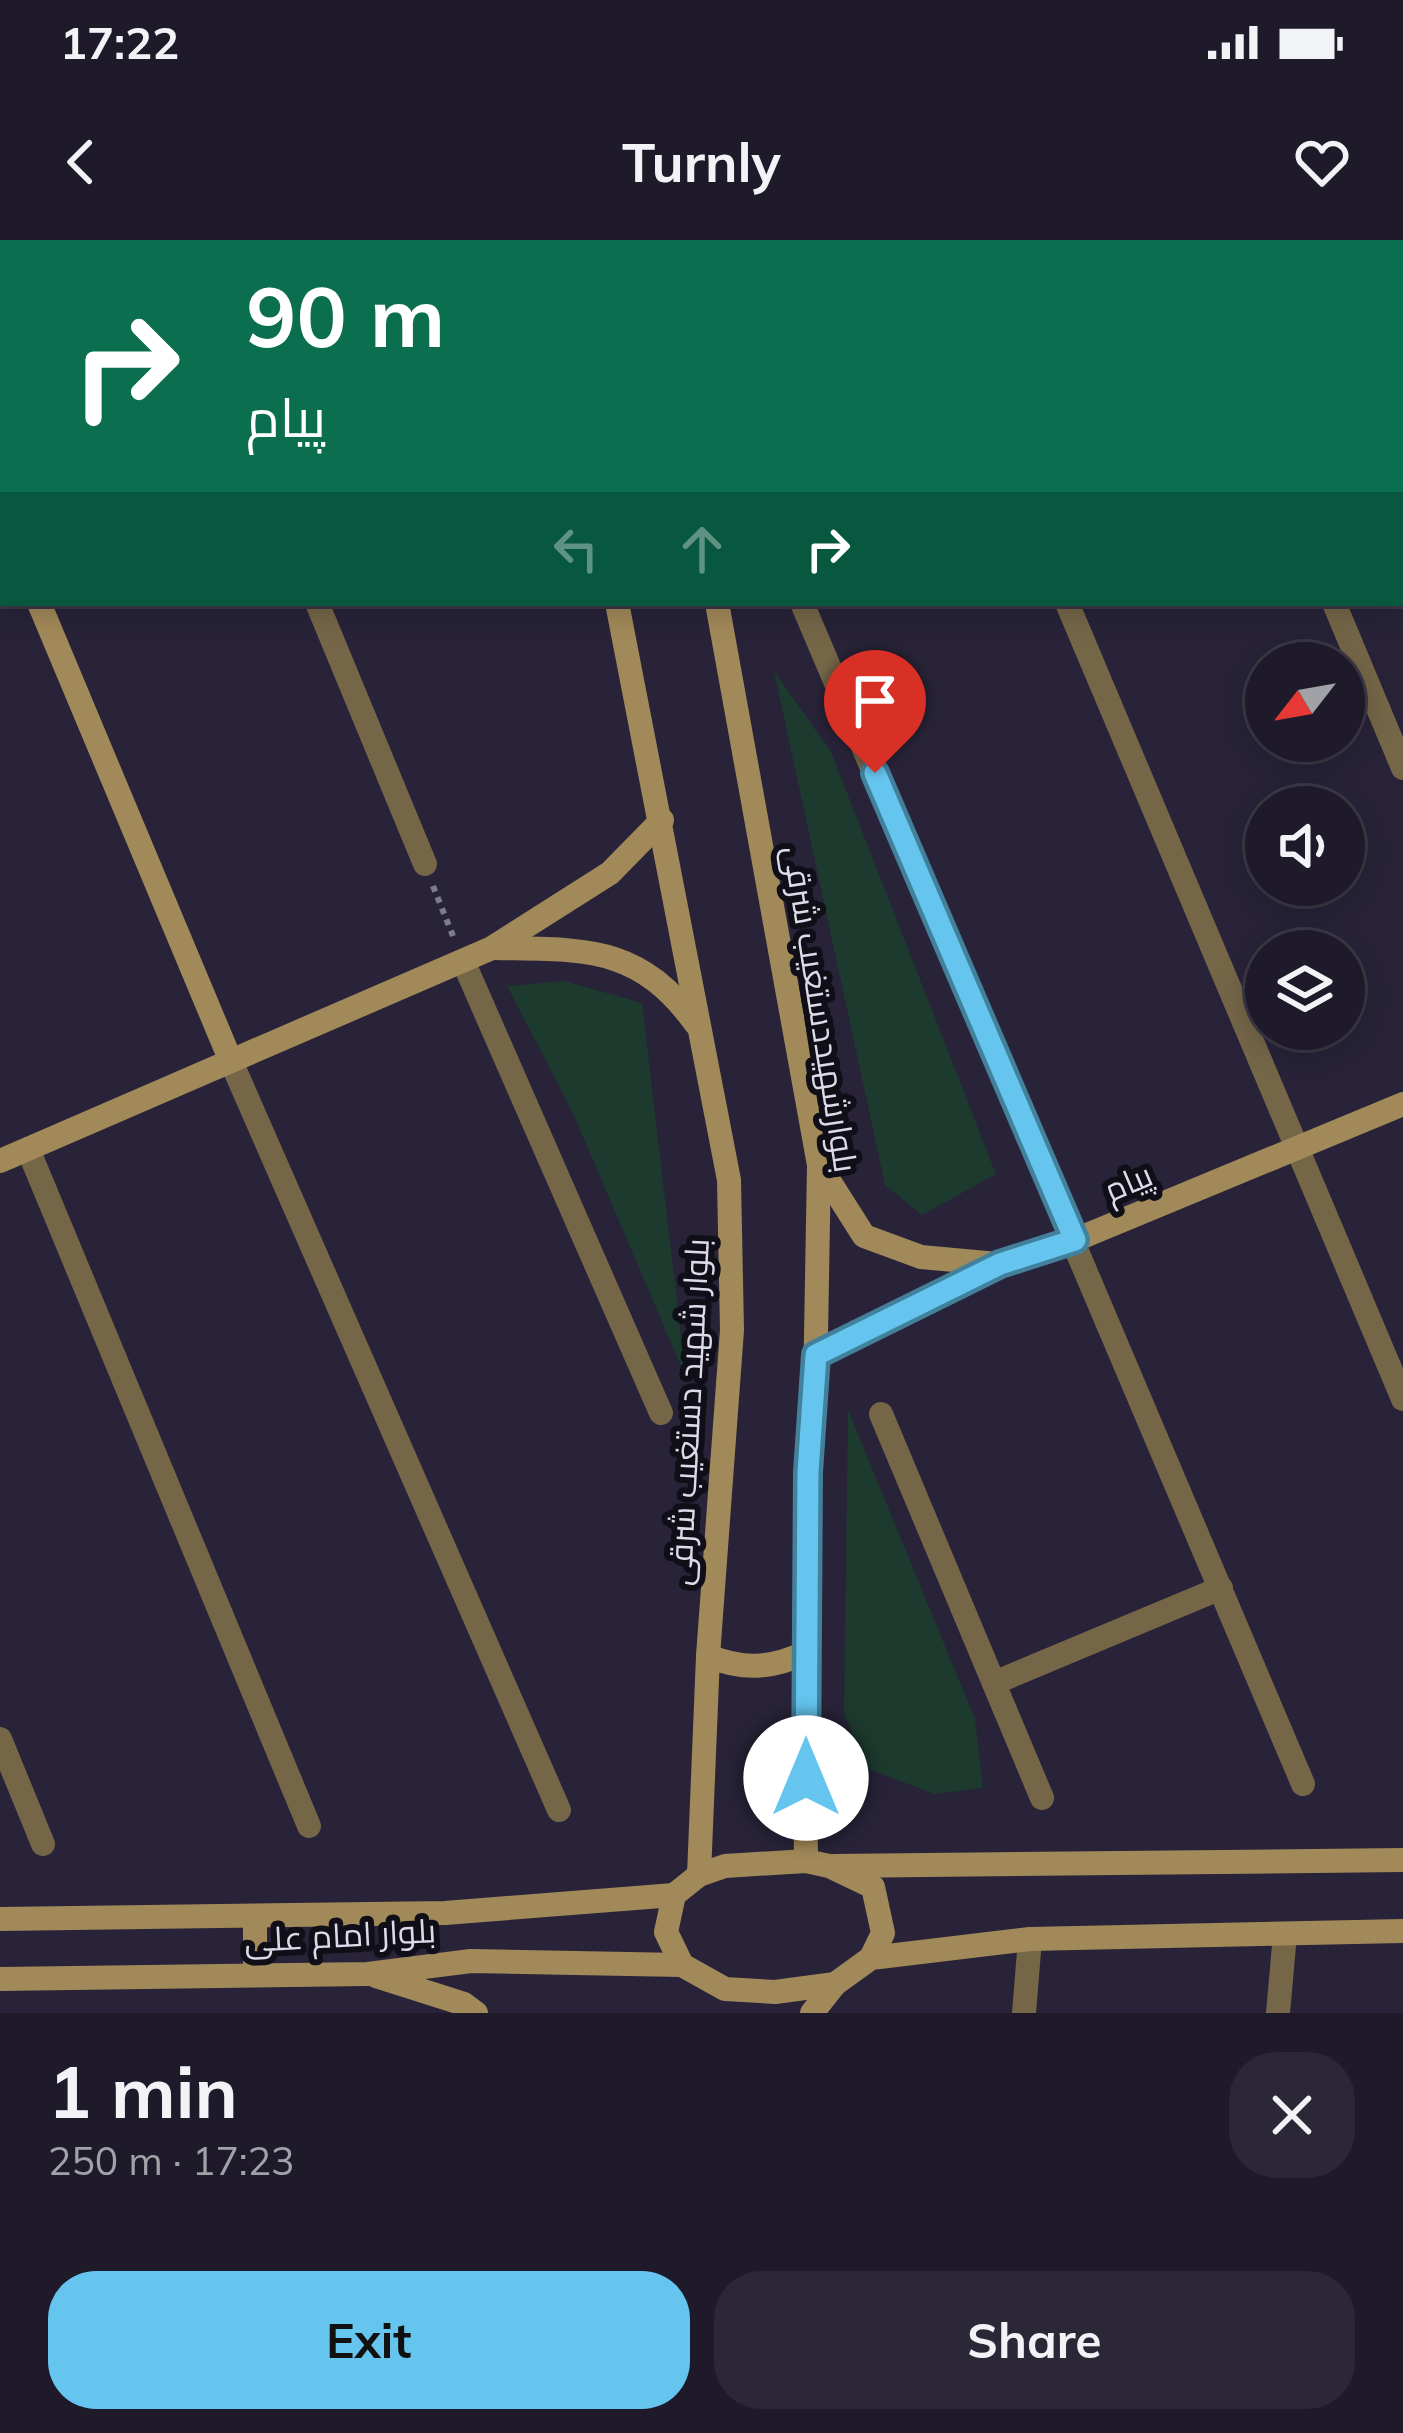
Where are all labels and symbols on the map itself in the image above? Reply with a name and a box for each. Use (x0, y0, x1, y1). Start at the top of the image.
north arrow (1245, 642, 1365, 762)
pin (824, 650, 926, 773)
street label: بلوارشهیددستغیب شرقی (774, 843, 868, 1175)
street label: پیام (1097, 1153, 1160, 1213)
street label: بلوار شهید دستغیب شرقی (658, 1237, 718, 1587)
position arrow (743, 1715, 869, 1841)
street label: بلوار امام علی (243, 1909, 437, 1963)

